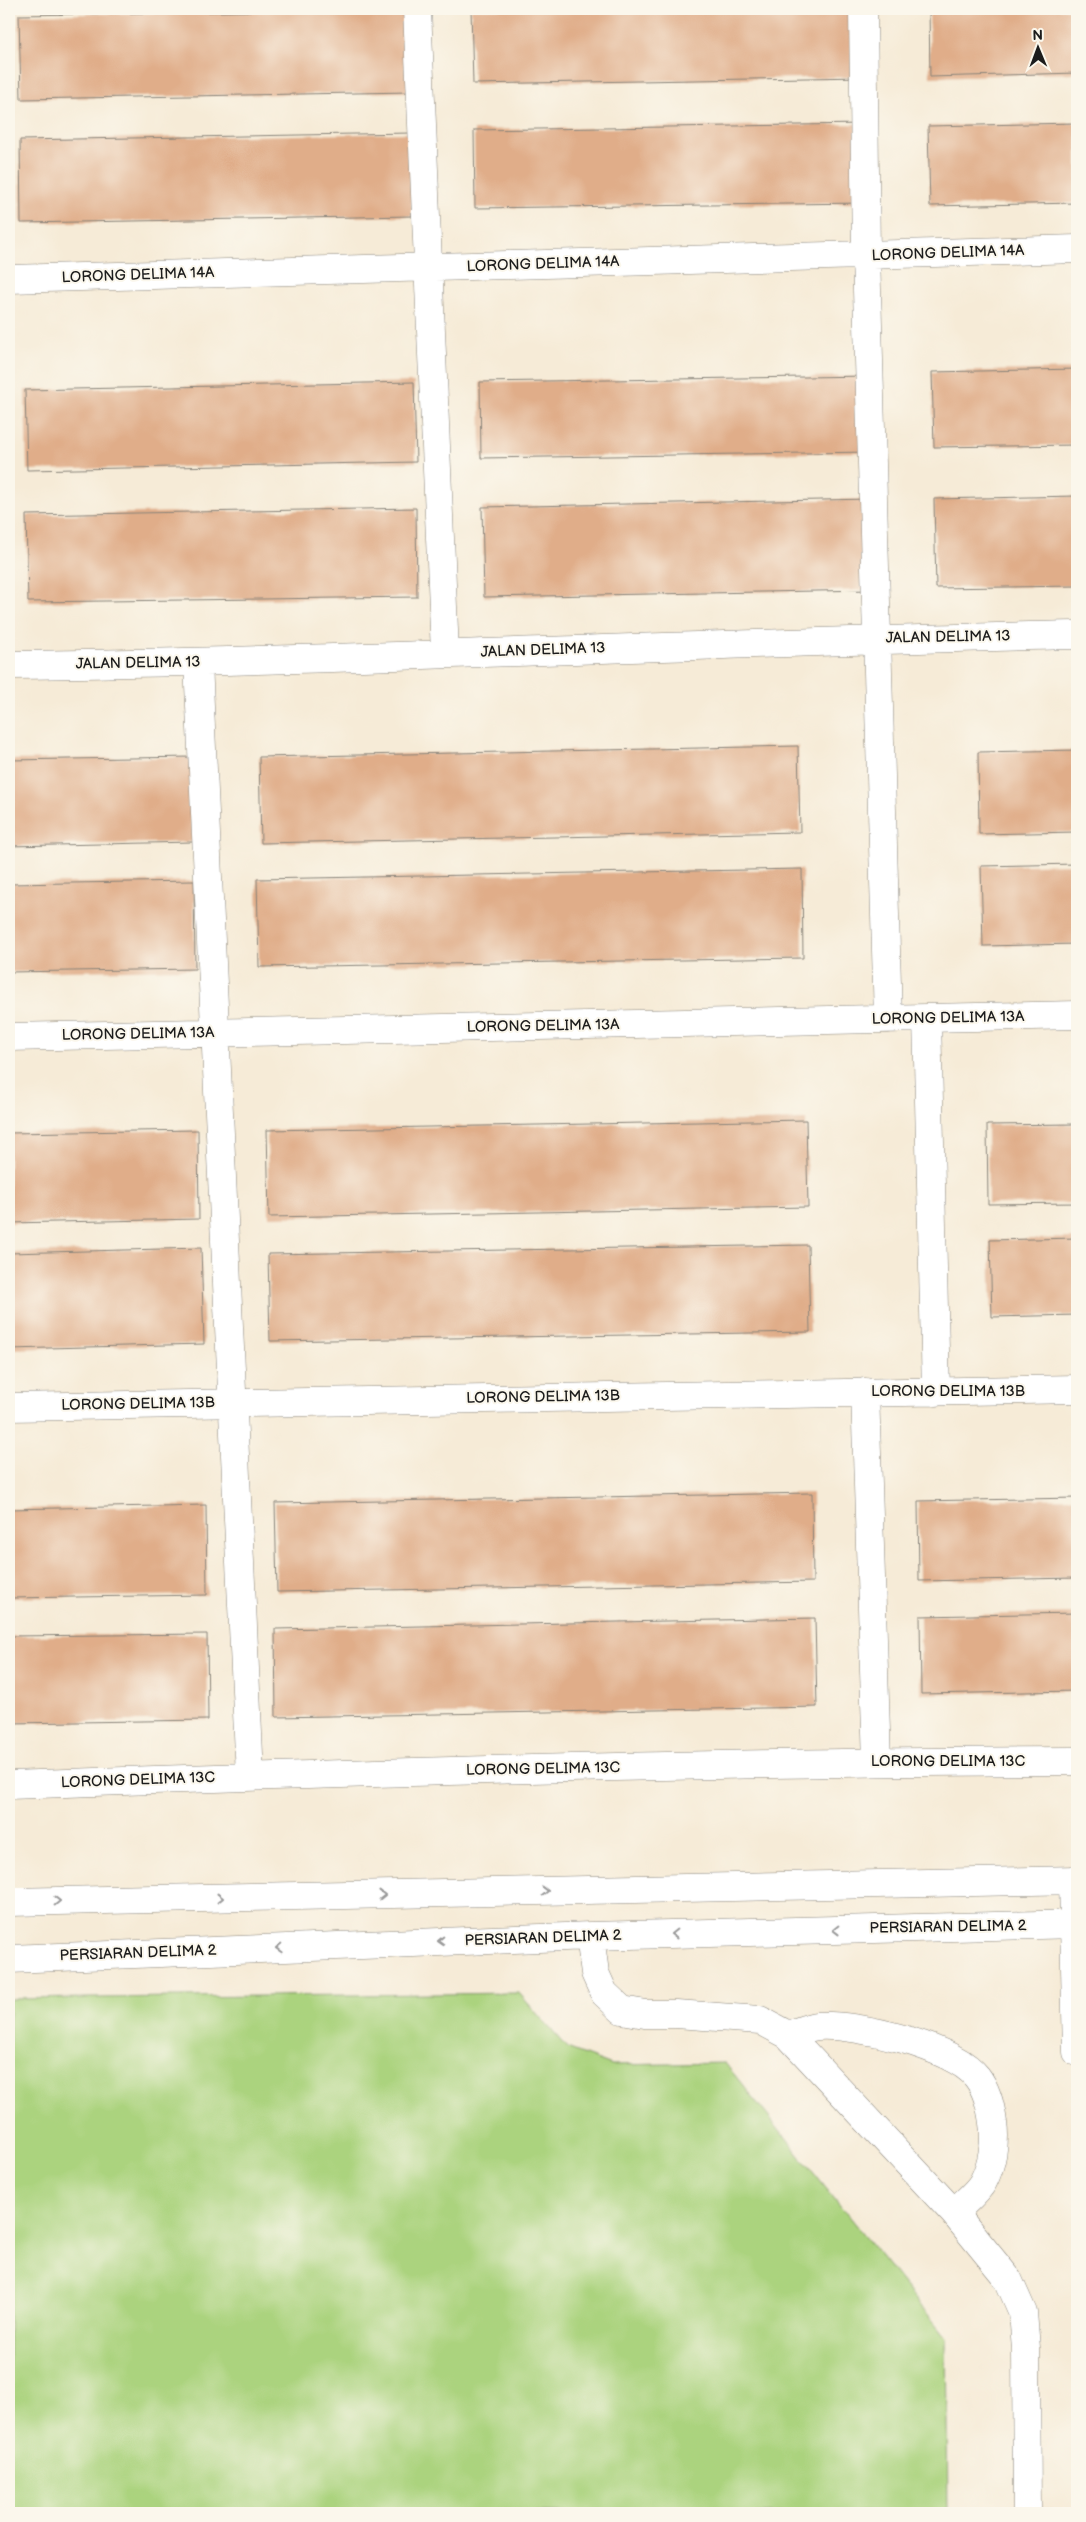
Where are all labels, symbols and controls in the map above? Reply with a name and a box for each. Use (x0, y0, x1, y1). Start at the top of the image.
north arrow (1014, 22, 1064, 72)
text: N (1032, 27, 1043, 44)
street label: LORONG DELIMA 14A (871, 241, 1025, 265)
street label: LORONG DELIMA 14A (466, 252, 620, 276)
street label: LORONG DELIMA 14A (61, 263, 215, 287)
street label: JALAN DELIMA 13 (885, 626, 1011, 648)
street label: JALAN DELIMA 13 (480, 638, 606, 662)
street label: JALAN DELIMA 13 (75, 652, 201, 674)
street label: LORONG DELIMA 13A (871, 1007, 1025, 1029)
street label: LORONG DELIMA 13A (466, 1015, 620, 1037)
street label: LORONG DELIMA 13A (61, 1023, 215, 1045)
street label: LORONG DELIMA 13B (871, 1382, 1025, 1401)
street label: LORONG DELIMA 13B (466, 1386, 620, 1408)
street label: LORONG DELIMA 13B (61, 1393, 215, 1415)
street label: LORONG DELIMA 13C (871, 1752, 1025, 1771)
street label: LORONG DELIMA 13C (466, 1758, 621, 1780)
street label: LORONG DELIMA 13C (61, 1768, 216, 1792)
one-way arrow (542, 1886, 549, 1896)
one-way arrow (379, 1889, 387, 1900)
one-way arrow (216, 1893, 224, 1903)
one-way arrow (54, 1896, 62, 1907)
street label: PERSIARAN DELIMA 2 (869, 1916, 1027, 1938)
one-way arrow (832, 1924, 840, 1935)
street label: PERSIARAN DELIMA 2 (464, 1926, 622, 1950)
one-way arrow (669, 1928, 677, 1939)
one-way arrow (437, 1936, 445, 1947)
street label: PERSIARAN DELIMA 2 (59, 1941, 217, 1965)
one-way arrow (275, 1942, 283, 1953)

